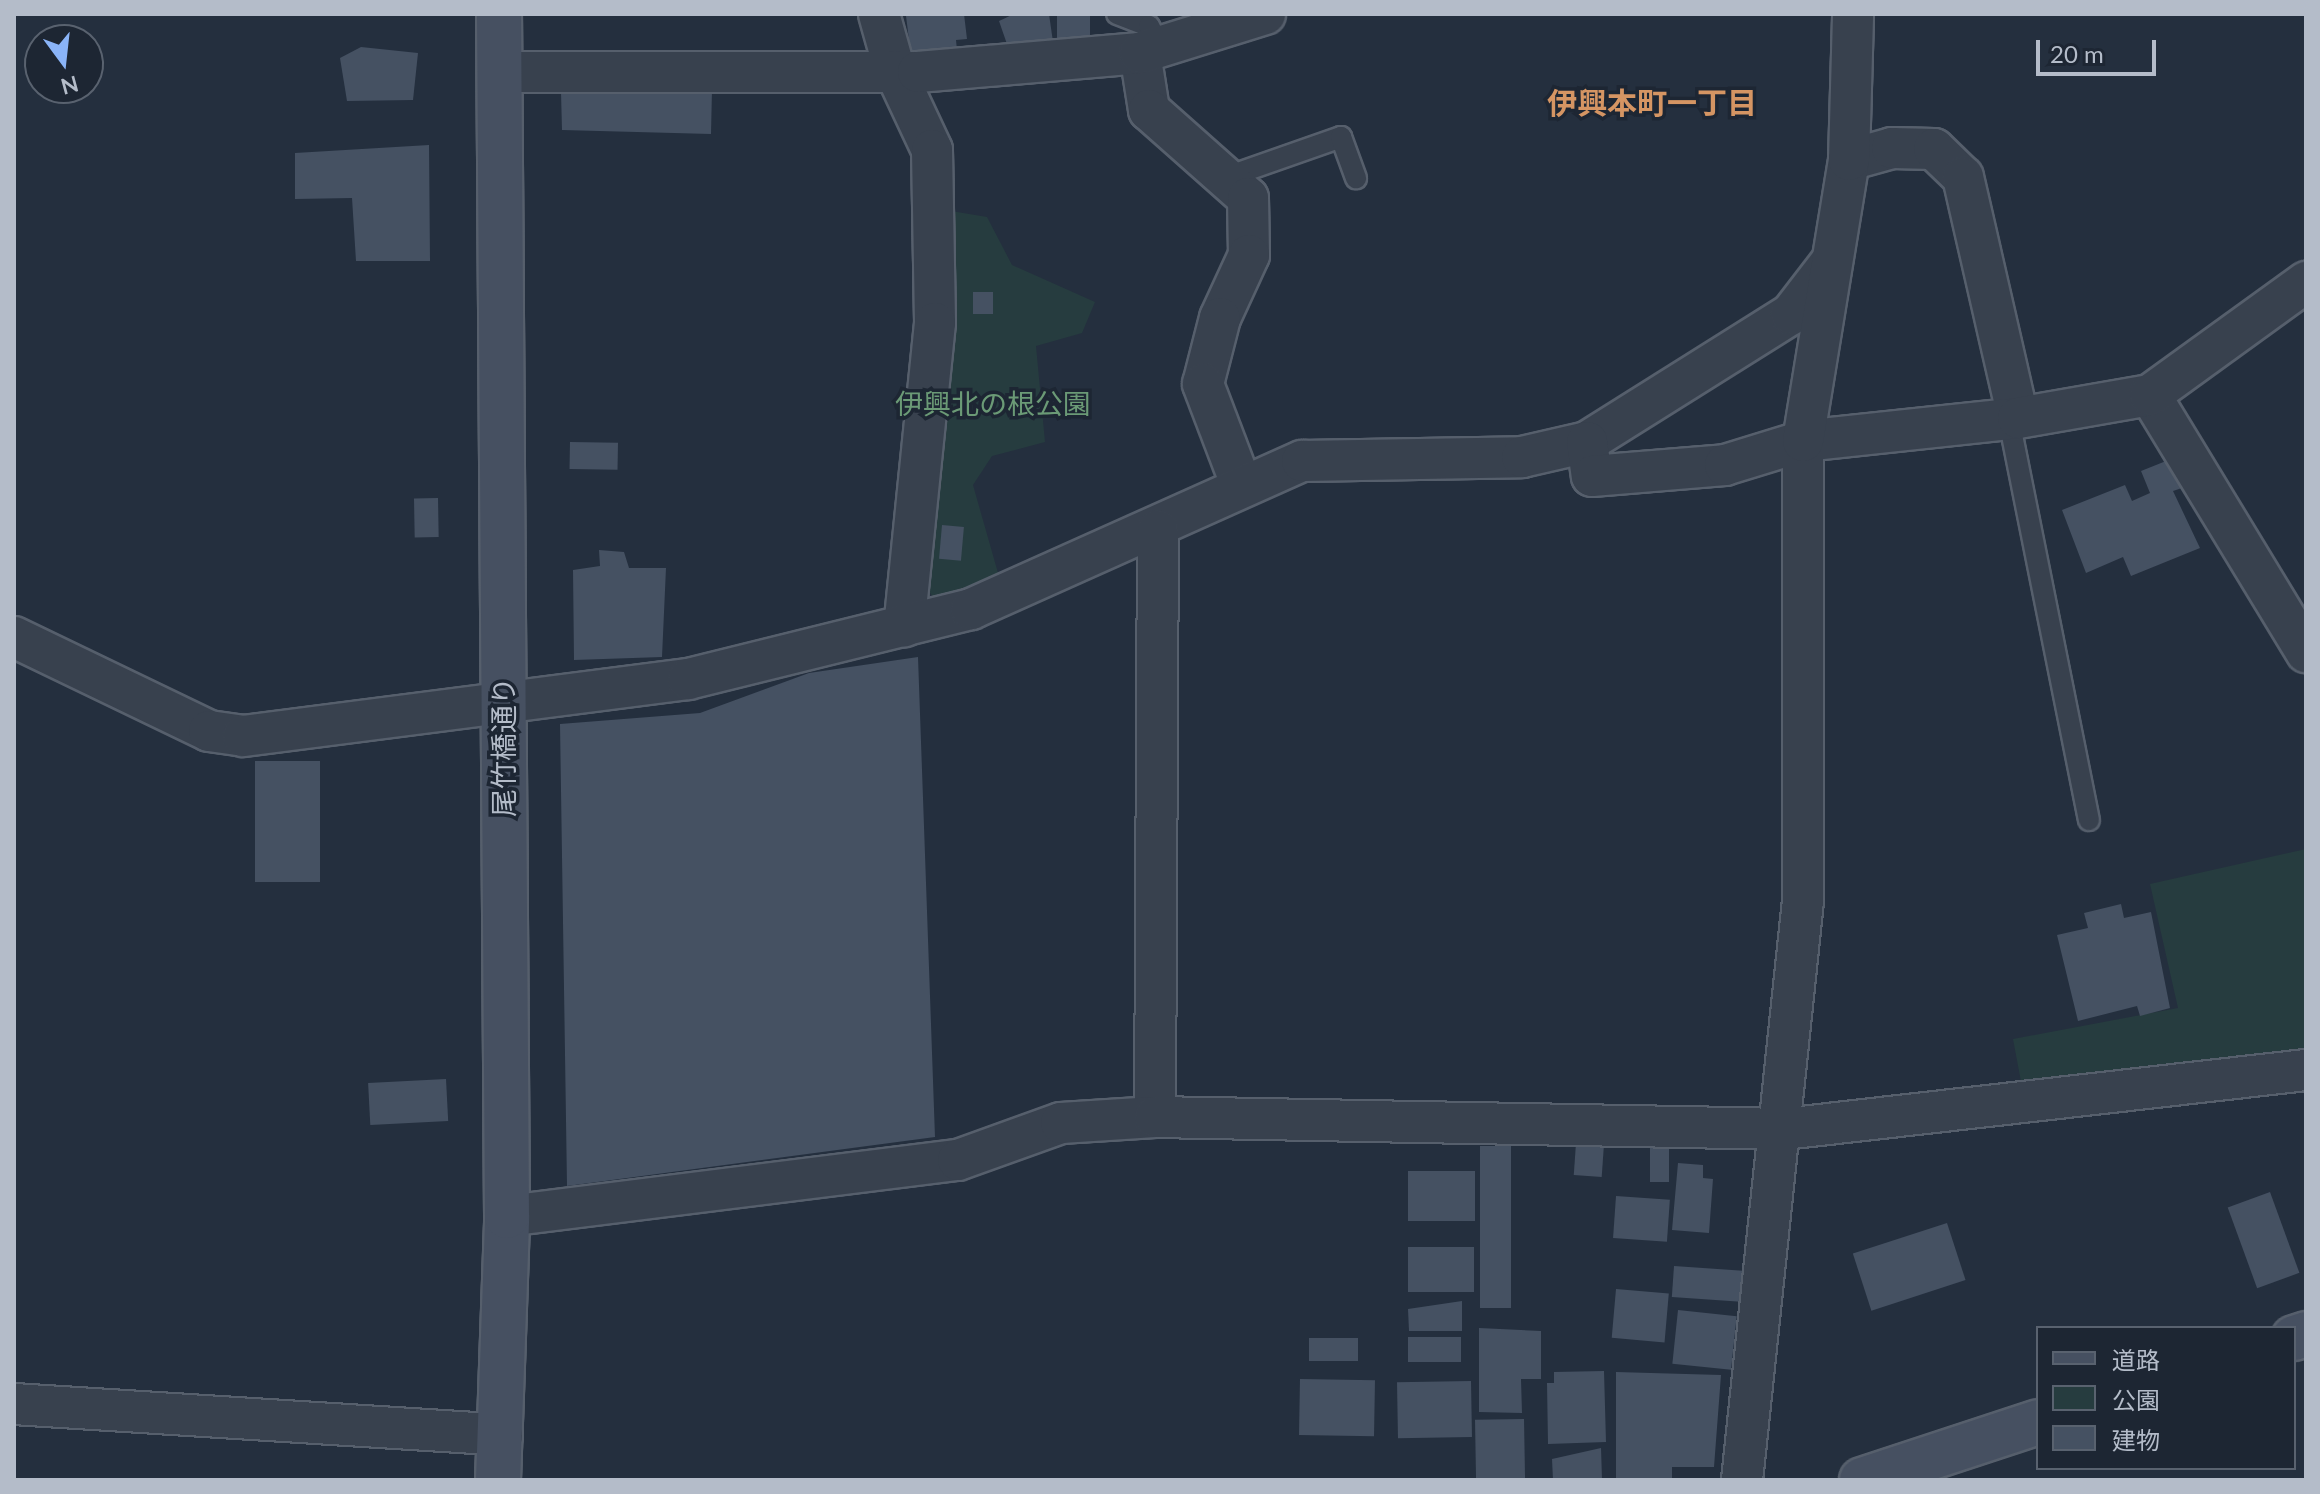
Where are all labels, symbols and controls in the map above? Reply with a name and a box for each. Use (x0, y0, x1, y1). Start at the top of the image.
north arrow (24, 24, 104, 104)
scale bar (2040, 24, 2160, 74)
text: 20 m (2050, 39, 2104, 68)
text: N (58, 70, 82, 101)
district label: 伊興本町一丁目 (1547, 84, 1757, 120)
park label: 伊興北の根公園 (895, 386, 1091, 420)
street label: 尾竹橋通り (486, 677, 520, 817)
legend (2036, 1326, 2296, 1470)
text: 道路 (2112, 1345, 2160, 1374)
text: 公園 (2112, 1385, 2160, 1414)
text: 建物 (2112, 1425, 2160, 1454)

